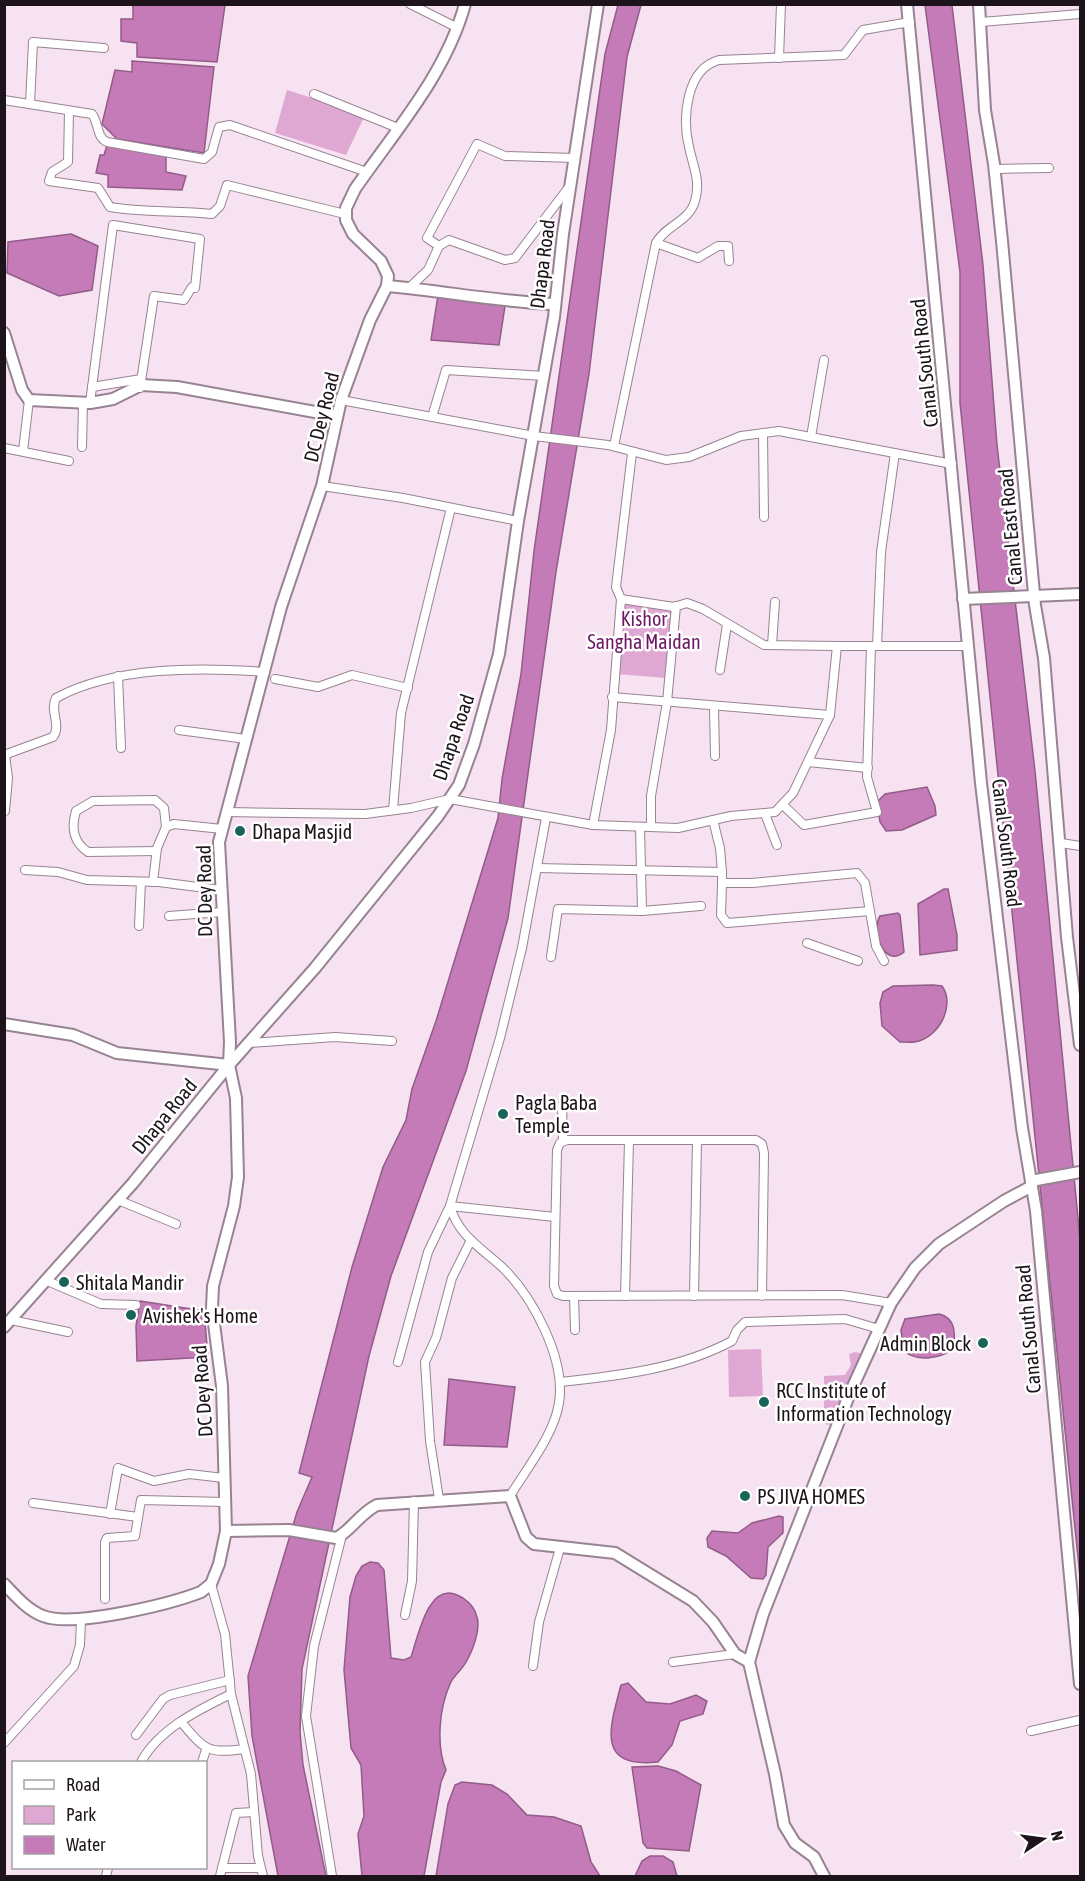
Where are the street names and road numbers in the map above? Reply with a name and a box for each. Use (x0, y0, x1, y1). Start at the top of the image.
street label: Dhapa Road (525, 218, 559, 310)
street label: Canal South Road (906, 298, 942, 428)
street label: DC Dey Road (299, 369, 343, 465)
street label: Canal East Road (993, 468, 1027, 586)
street label: Dhapa Road (427, 691, 479, 783)
street label: Canal South Road (988, 777, 1026, 909)
street label: DC Dey Road (192, 845, 216, 937)
street label: Dhapa Road (127, 1074, 201, 1158)
street label: Canal South Road (1011, 1264, 1045, 1394)
street label: DC Dey Road (187, 1344, 217, 1438)

